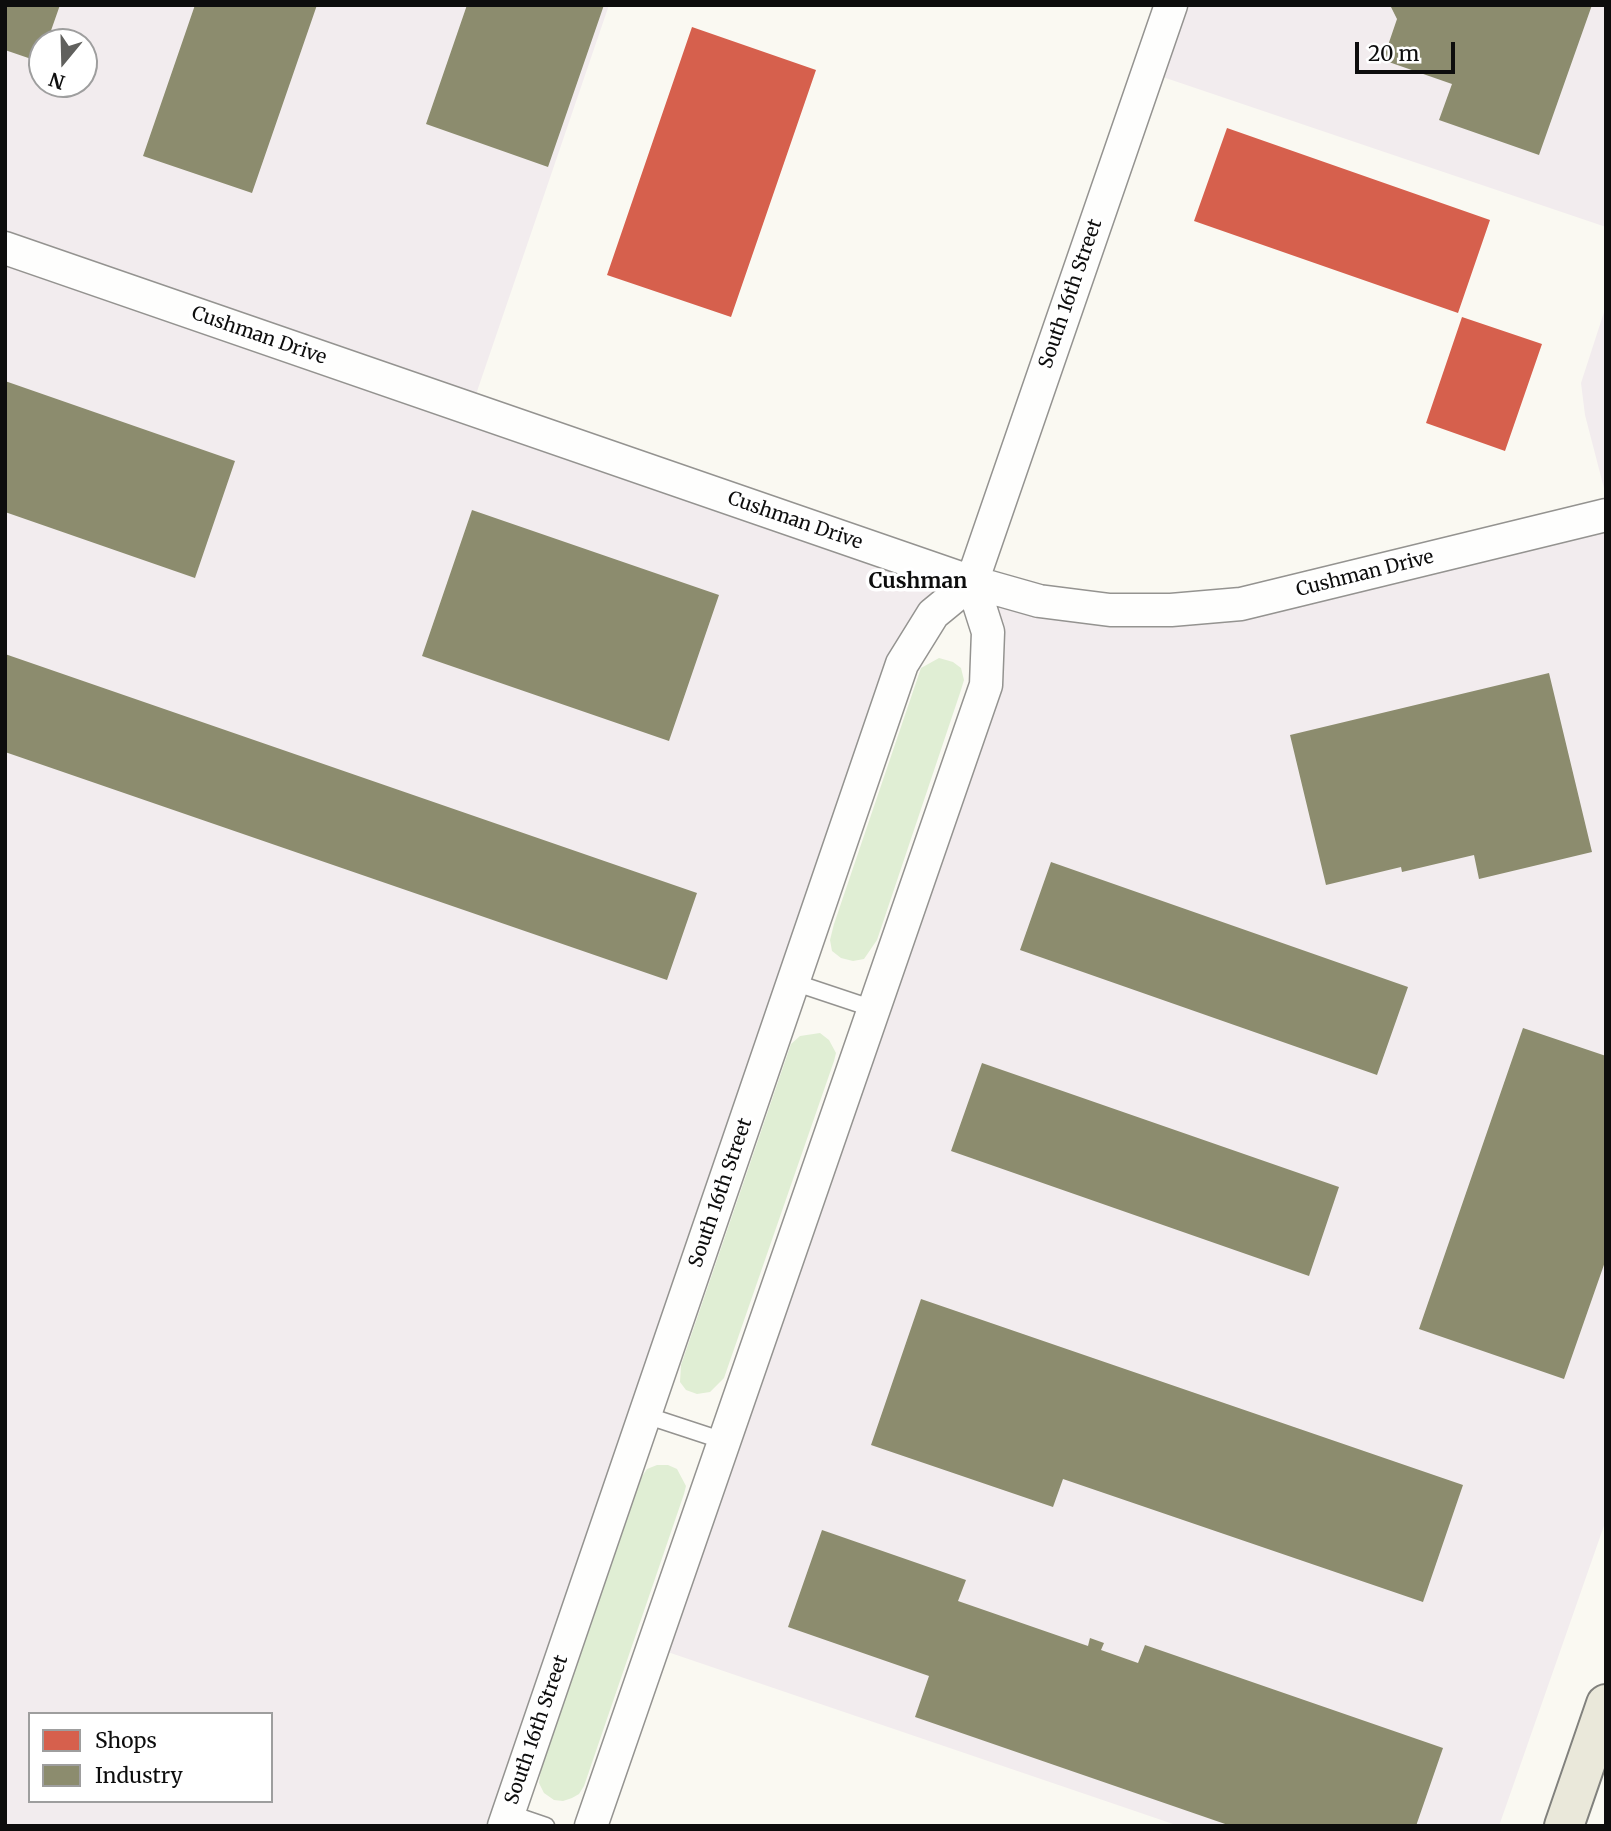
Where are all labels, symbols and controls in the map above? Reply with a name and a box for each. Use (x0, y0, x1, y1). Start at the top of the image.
north arrow (28, 28, 98, 98)
scale bar (1359, 28, 1459, 72)
text: 20 m (1368, 40, 1419, 67)
text: N (46, 67, 68, 95)
street label: South 16th Street (1035, 216, 1107, 372)
street label: Cushman Drive (189, 302, 329, 370)
street label: Cushman Drive (725, 487, 865, 555)
street label: Cushman Drive (1294, 546, 1436, 602)
district label: Cushman (869, 569, 967, 595)
street label: South 16th Street (685, 1115, 757, 1271)
street label: South 16th Street (501, 1652, 573, 1808)
legend (28, 1712, 273, 1803)
text: Shops (95, 1727, 157, 1754)
text: Industry (95, 1762, 183, 1789)

